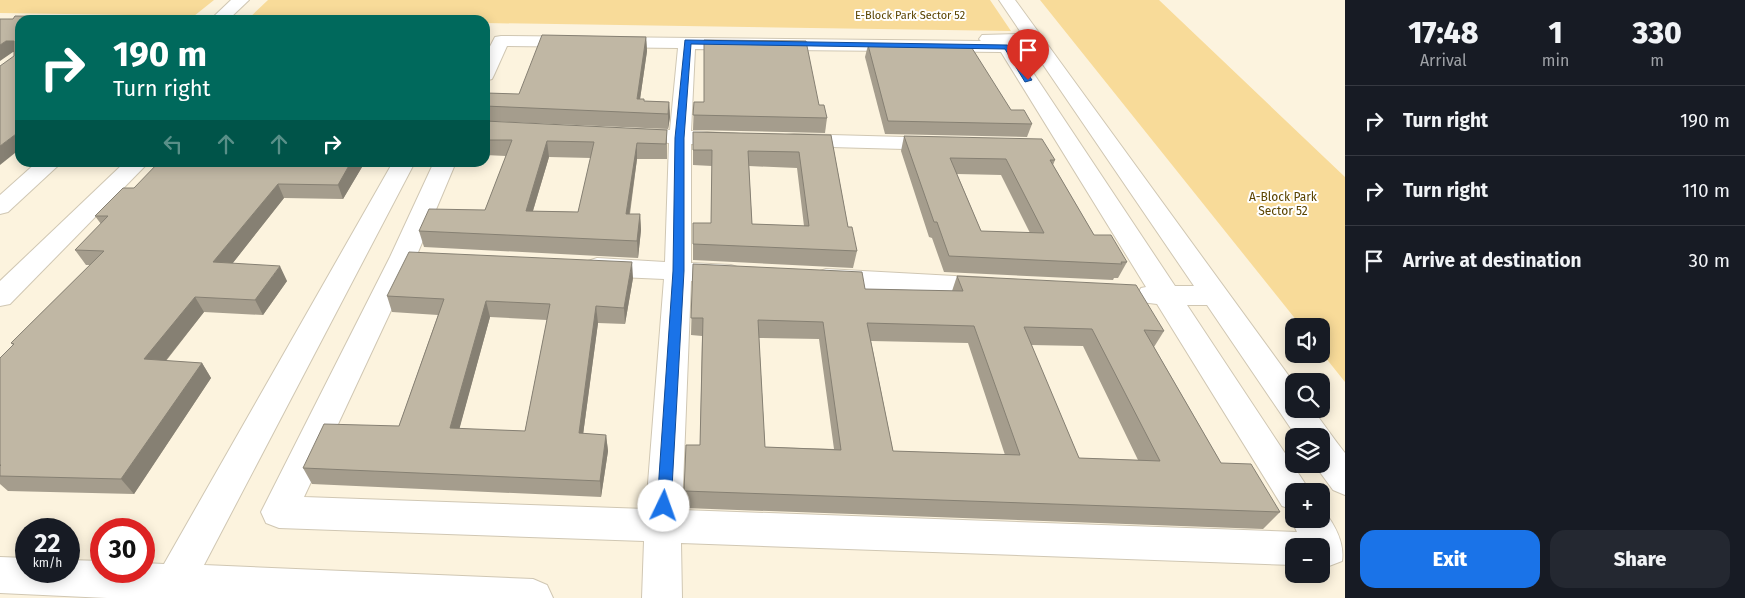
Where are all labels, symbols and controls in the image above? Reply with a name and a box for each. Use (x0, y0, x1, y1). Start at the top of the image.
park label: E-Block Park Sector 52 (855, 9, 965, 22)
text: 17:48 (1408, 15, 1479, 51)
text: 1 (1548, 15, 1563, 51)
text: 330 (1632, 15, 1682, 51)
pin (1007, 29, 1049, 80)
text: 190 m (113, 33, 207, 75)
icon: right (30, 35, 95, 100)
icon: arrive (1014, 36, 1042, 64)
text: Arrival (1420, 51, 1467, 70)
text: min (1542, 51, 1569, 70)
text: m (1650, 51, 1664, 70)
text: Turn right (113, 75, 210, 102)
icon: right (1360, 107, 1388, 135)
text: Turn right (1403, 109, 1488, 132)
text: 190 m (1680, 109, 1730, 132)
icon: left (159, 130, 187, 158)
icon: ahead (212, 130, 240, 158)
icon: ahead (265, 130, 293, 158)
icon: right (318, 130, 346, 158)
icon: right (1360, 177, 1388, 205)
text: Turn right (1403, 179, 1488, 202)
text: 110 m (1682, 179, 1730, 202)
park label: A-Block Park Sector 52 (1249, 190, 1318, 218)
icon: arrive (1360, 247, 1388, 275)
text: Arrive at destination (1403, 249, 1582, 272)
text: 30 m (1689, 249, 1730, 272)
map controls (1285, 318, 1330, 583)
button: sound (1285, 318, 1330, 363)
button: search (1285, 373, 1330, 418)
button: layers (1285, 428, 1330, 473)
position arrow (637, 479, 689, 531)
button: + (1285, 483, 1330, 528)
speed limit sign: 30 (90, 518, 155, 583)
text: 22 (35, 529, 60, 559)
button: Exit (1360, 530, 1540, 588)
button: Share (1550, 530, 1730, 588)
button: − (1285, 538, 1330, 583)
text: km/h (33, 556, 62, 570)

